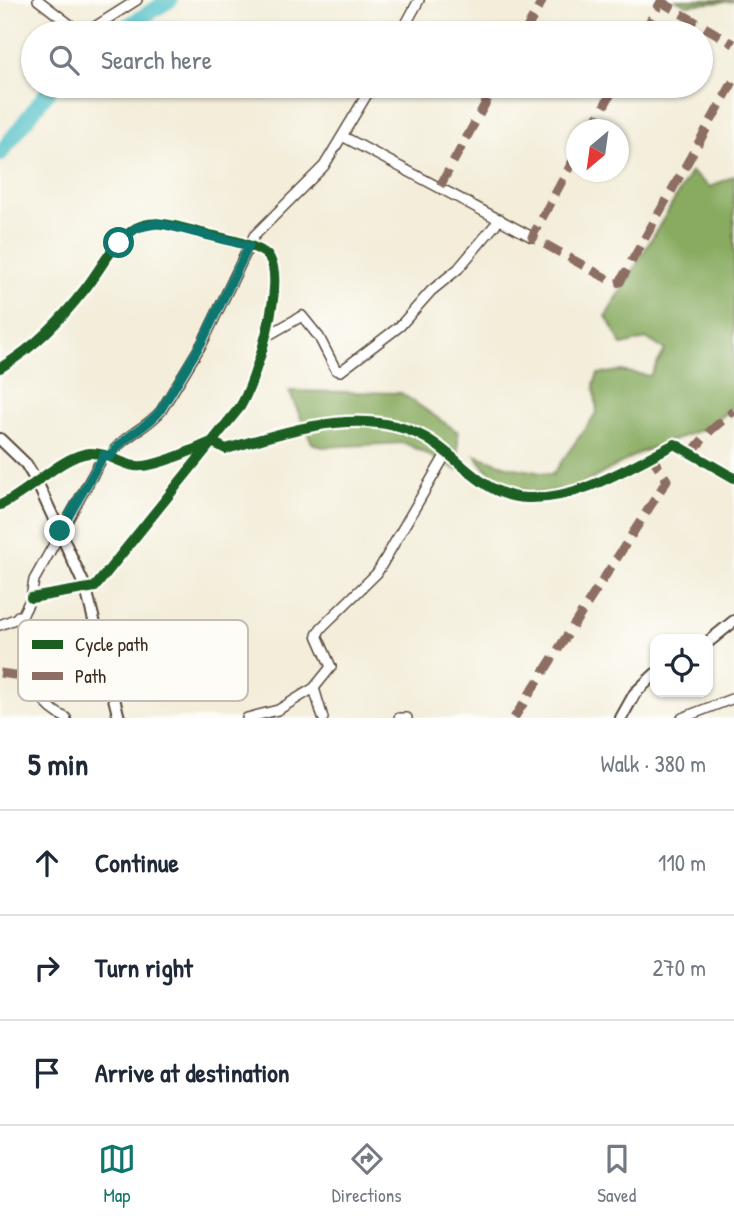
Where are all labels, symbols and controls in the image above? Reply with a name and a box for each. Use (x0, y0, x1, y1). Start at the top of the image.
search box (21, 21, 713, 98)
icon: search (45, 41, 83, 79)
text: Search here (101, 42, 212, 77)
north arrow (566, 119, 629, 182)
route start (103, 227, 134, 258)
route end (44, 515, 75, 546)
legend (18, 620, 248, 701)
text: Cycle path (75, 631, 148, 657)
map controls (650, 634, 713, 697)
button: locate (650, 634, 713, 697)
text: Path (75, 663, 106, 689)
text: 5 min (28, 744, 88, 784)
text: Walk · 380 m (600, 748, 706, 779)
icon: ahead (28, 844, 66, 882)
text: Continue (95, 845, 179, 880)
text: 110 m (658, 847, 706, 878)
icon: right (28, 949, 66, 987)
text: Turn right (95, 950, 193, 985)
text: 270 m (653, 952, 706, 983)
icon: arrive (28, 1054, 66, 1092)
text: Arrive at destination (95, 1055, 290, 1090)
tab: Map (98, 1140, 136, 1208)
tab: Directions (332, 1140, 402, 1208)
tab: Saved (597, 1140, 636, 1208)

